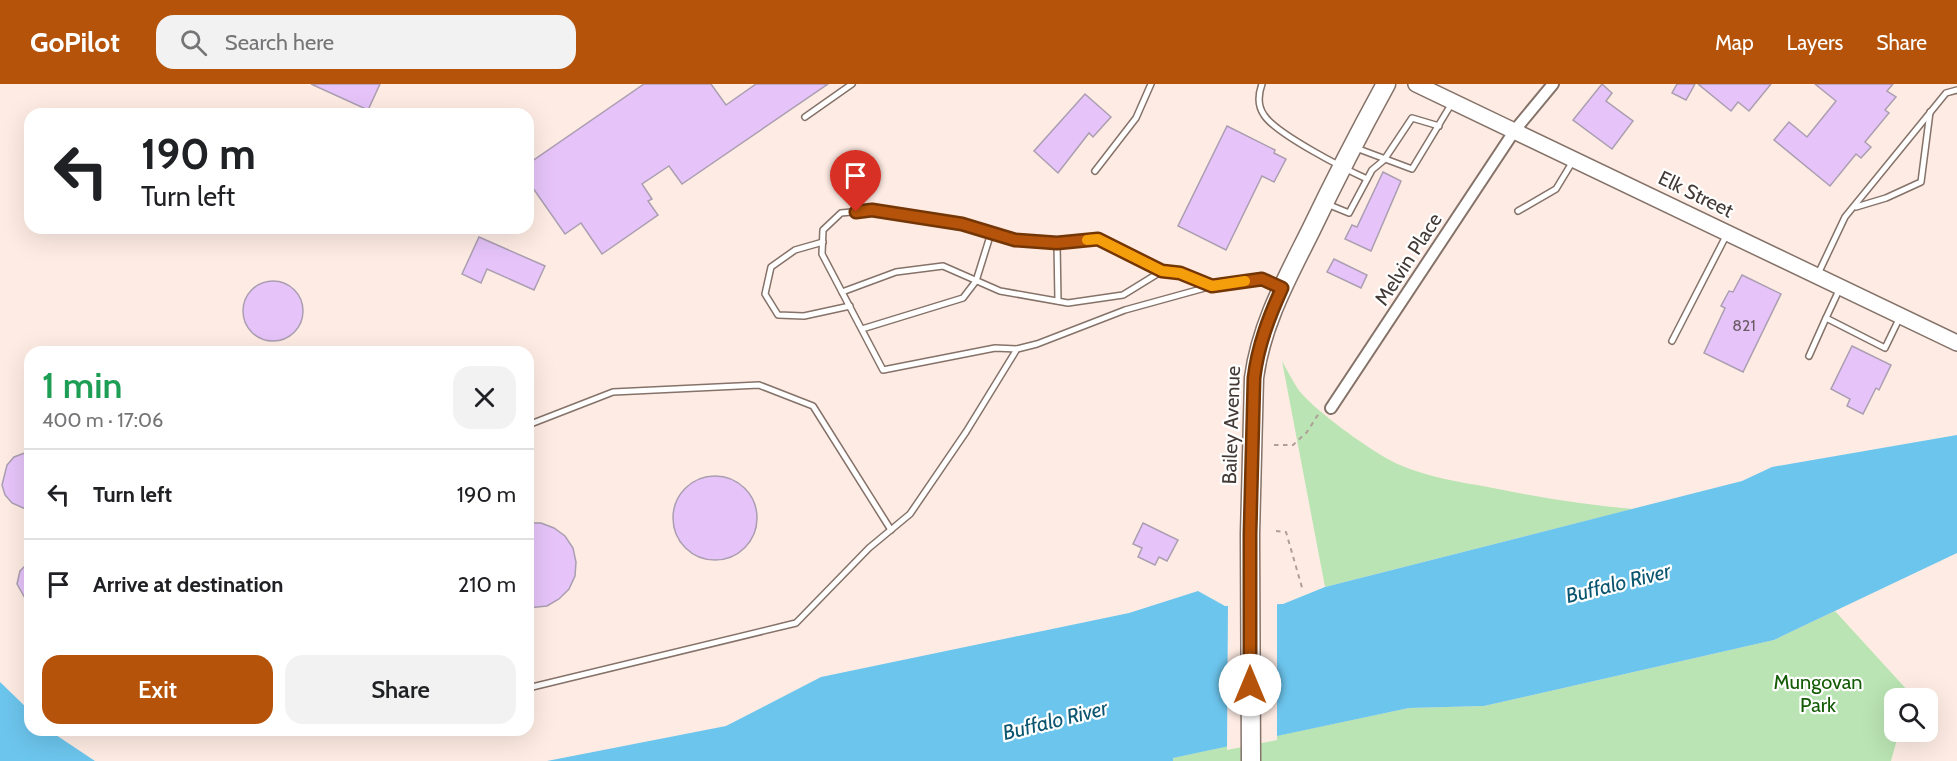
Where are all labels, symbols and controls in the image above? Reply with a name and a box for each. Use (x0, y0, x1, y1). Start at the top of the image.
search box (156, 15, 576, 69)
text: GoPilot (30, 25, 120, 59)
icon: search (177, 26, 210, 59)
text: Search here (225, 29, 334, 56)
text: Map (1715, 30, 1754, 55)
text: Layers (1787, 30, 1843, 55)
text: Share (1876, 30, 1927, 55)
text: 190 m (141, 128, 256, 180)
icon: left (42, 132, 120, 210)
pin (830, 150, 881, 212)
icon: arrive (839, 159, 872, 192)
street label: Elk Street (1654, 166, 1738, 223)
text: Turn left (141, 180, 235, 213)
street label: Melvin Place (1369, 208, 1447, 310)
house number: 821 (1732, 316, 1756, 335)
text: 1 min (42, 363, 122, 407)
street label: Bailey Avenue (1217, 365, 1245, 485)
button: close (453, 366, 516, 429)
text: 400 m · 17:06 (42, 408, 163, 432)
icon: left (42, 478, 75, 511)
text: Turn left (93, 481, 172, 508)
text: 190 m (457, 481, 516, 508)
water label: Buffalo River (1563, 558, 1675, 608)
icon: arrive (42, 568, 75, 601)
text: Arrive at destination (93, 571, 283, 598)
text: 210 m (458, 571, 516, 598)
position arrow (1218, 653, 1282, 717)
button: Exit (42, 655, 273, 724)
button: Share (285, 655, 516, 724)
park label: Mungovan Park (1774, 670, 1862, 717)
map controls (1884, 688, 1938, 742)
button: search (1884, 688, 1938, 742)
water label: Buffalo River (1000, 695, 1112, 745)

